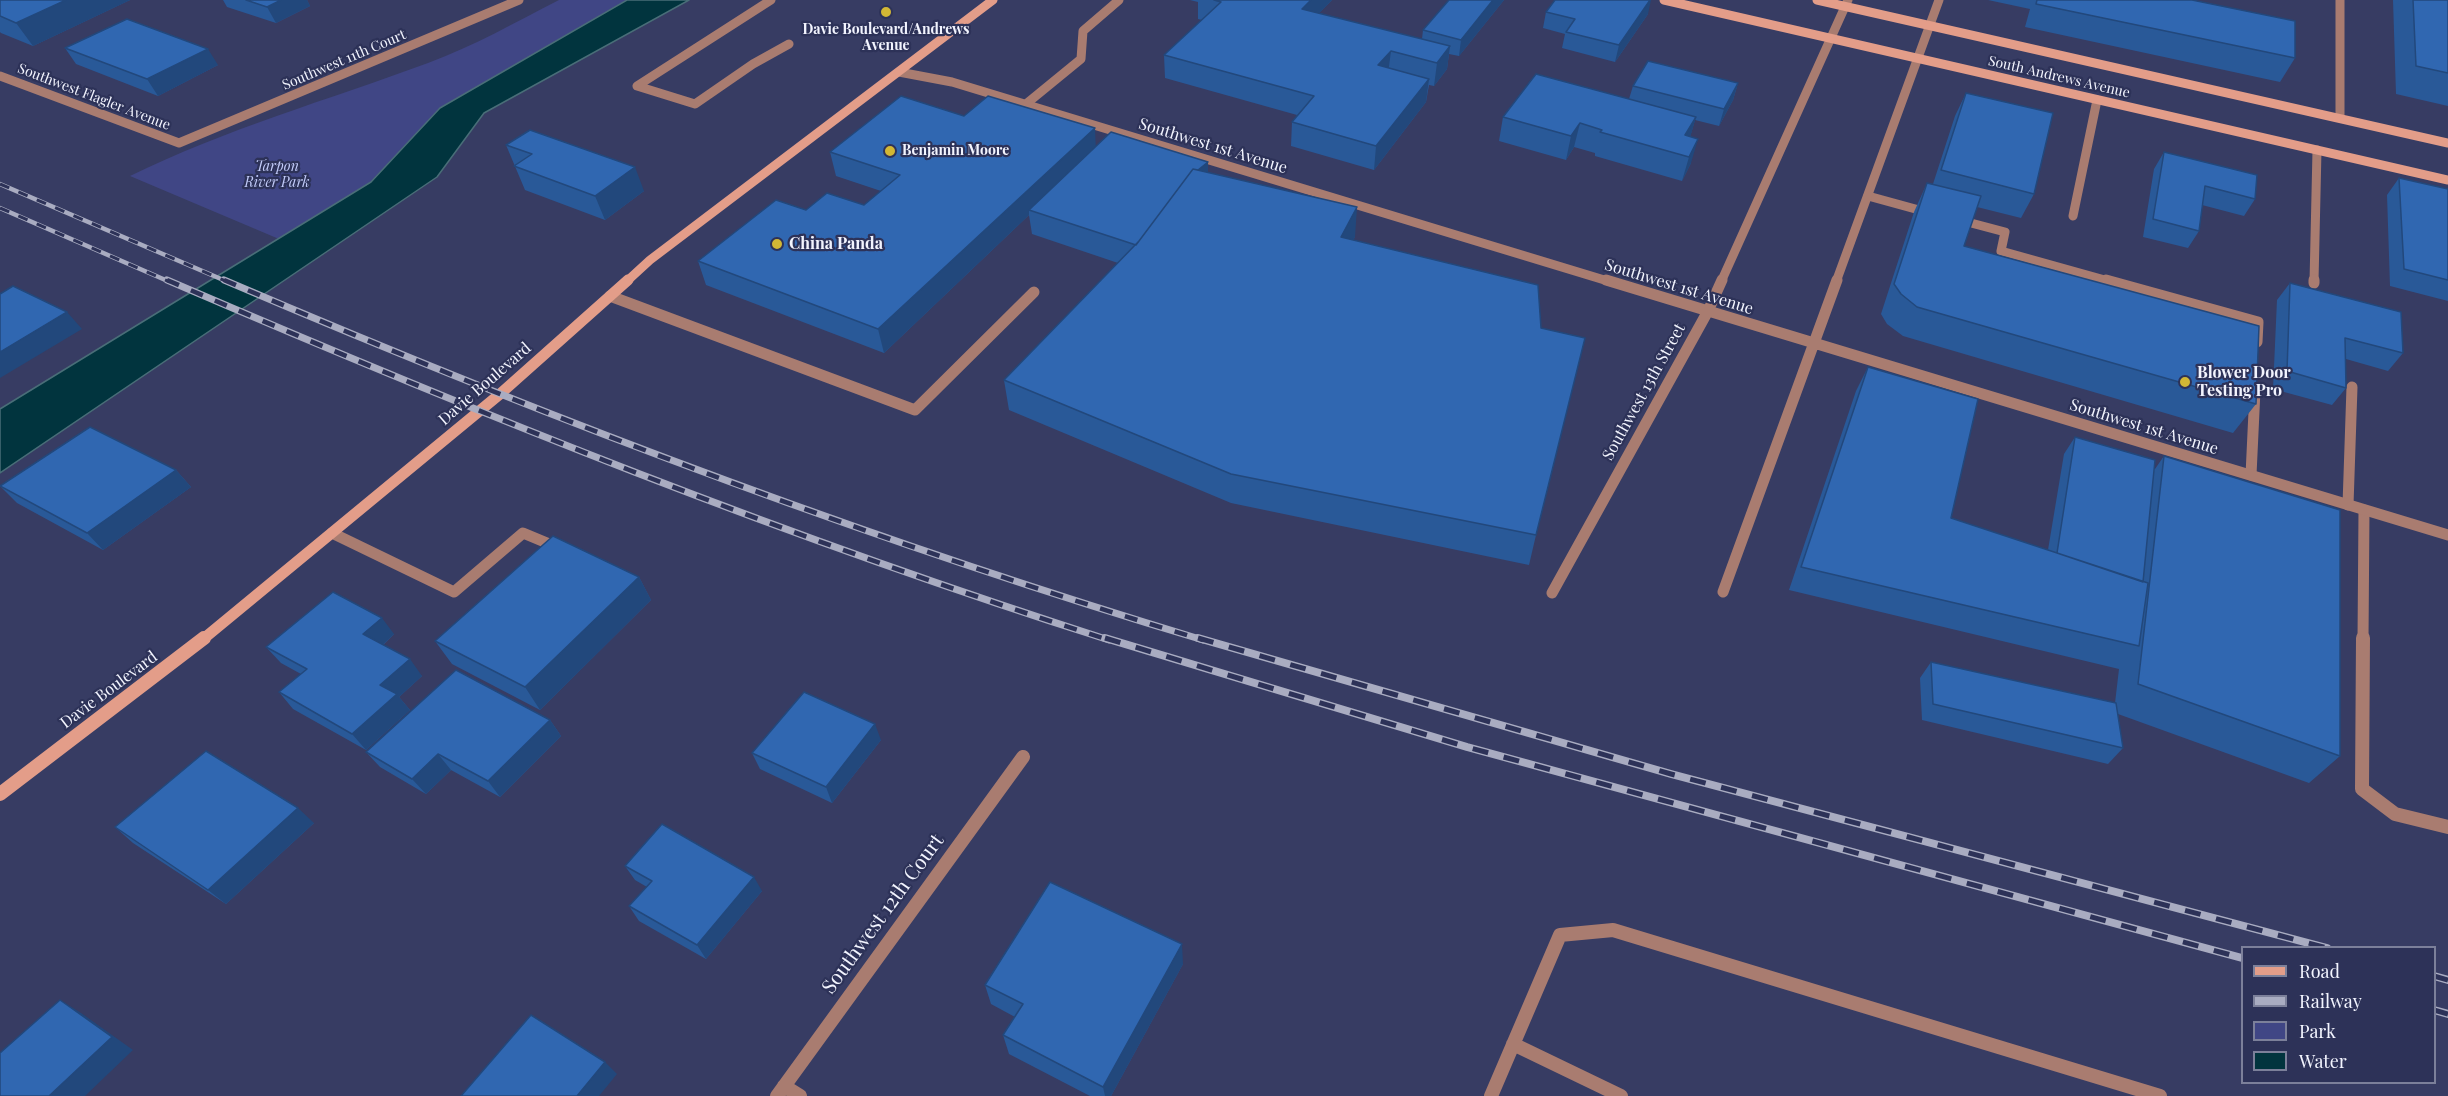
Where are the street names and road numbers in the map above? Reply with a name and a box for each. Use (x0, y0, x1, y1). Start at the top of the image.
street label: Southwest 11th Court (280, 26, 408, 94)
street label: South Andrews Avenue (1986, 53, 2132, 101)
street label: Southwest Flagler Avenue (15, 60, 173, 134)
street label: Southwest 1st Avenue (1136, 114, 1290, 178)
street label: Southwest 1st Avenue (1602, 255, 1756, 319)
street label: Southwest 13th Street (1598, 320, 1690, 464)
street label: Davie Boulevard (435, 339, 535, 429)
street label: Southwest 1st Avenue (2067, 395, 2221, 459)
street label: Davie Boulevard (57, 647, 161, 733)
street label: Southwest 12th Court (817, 829, 949, 999)

